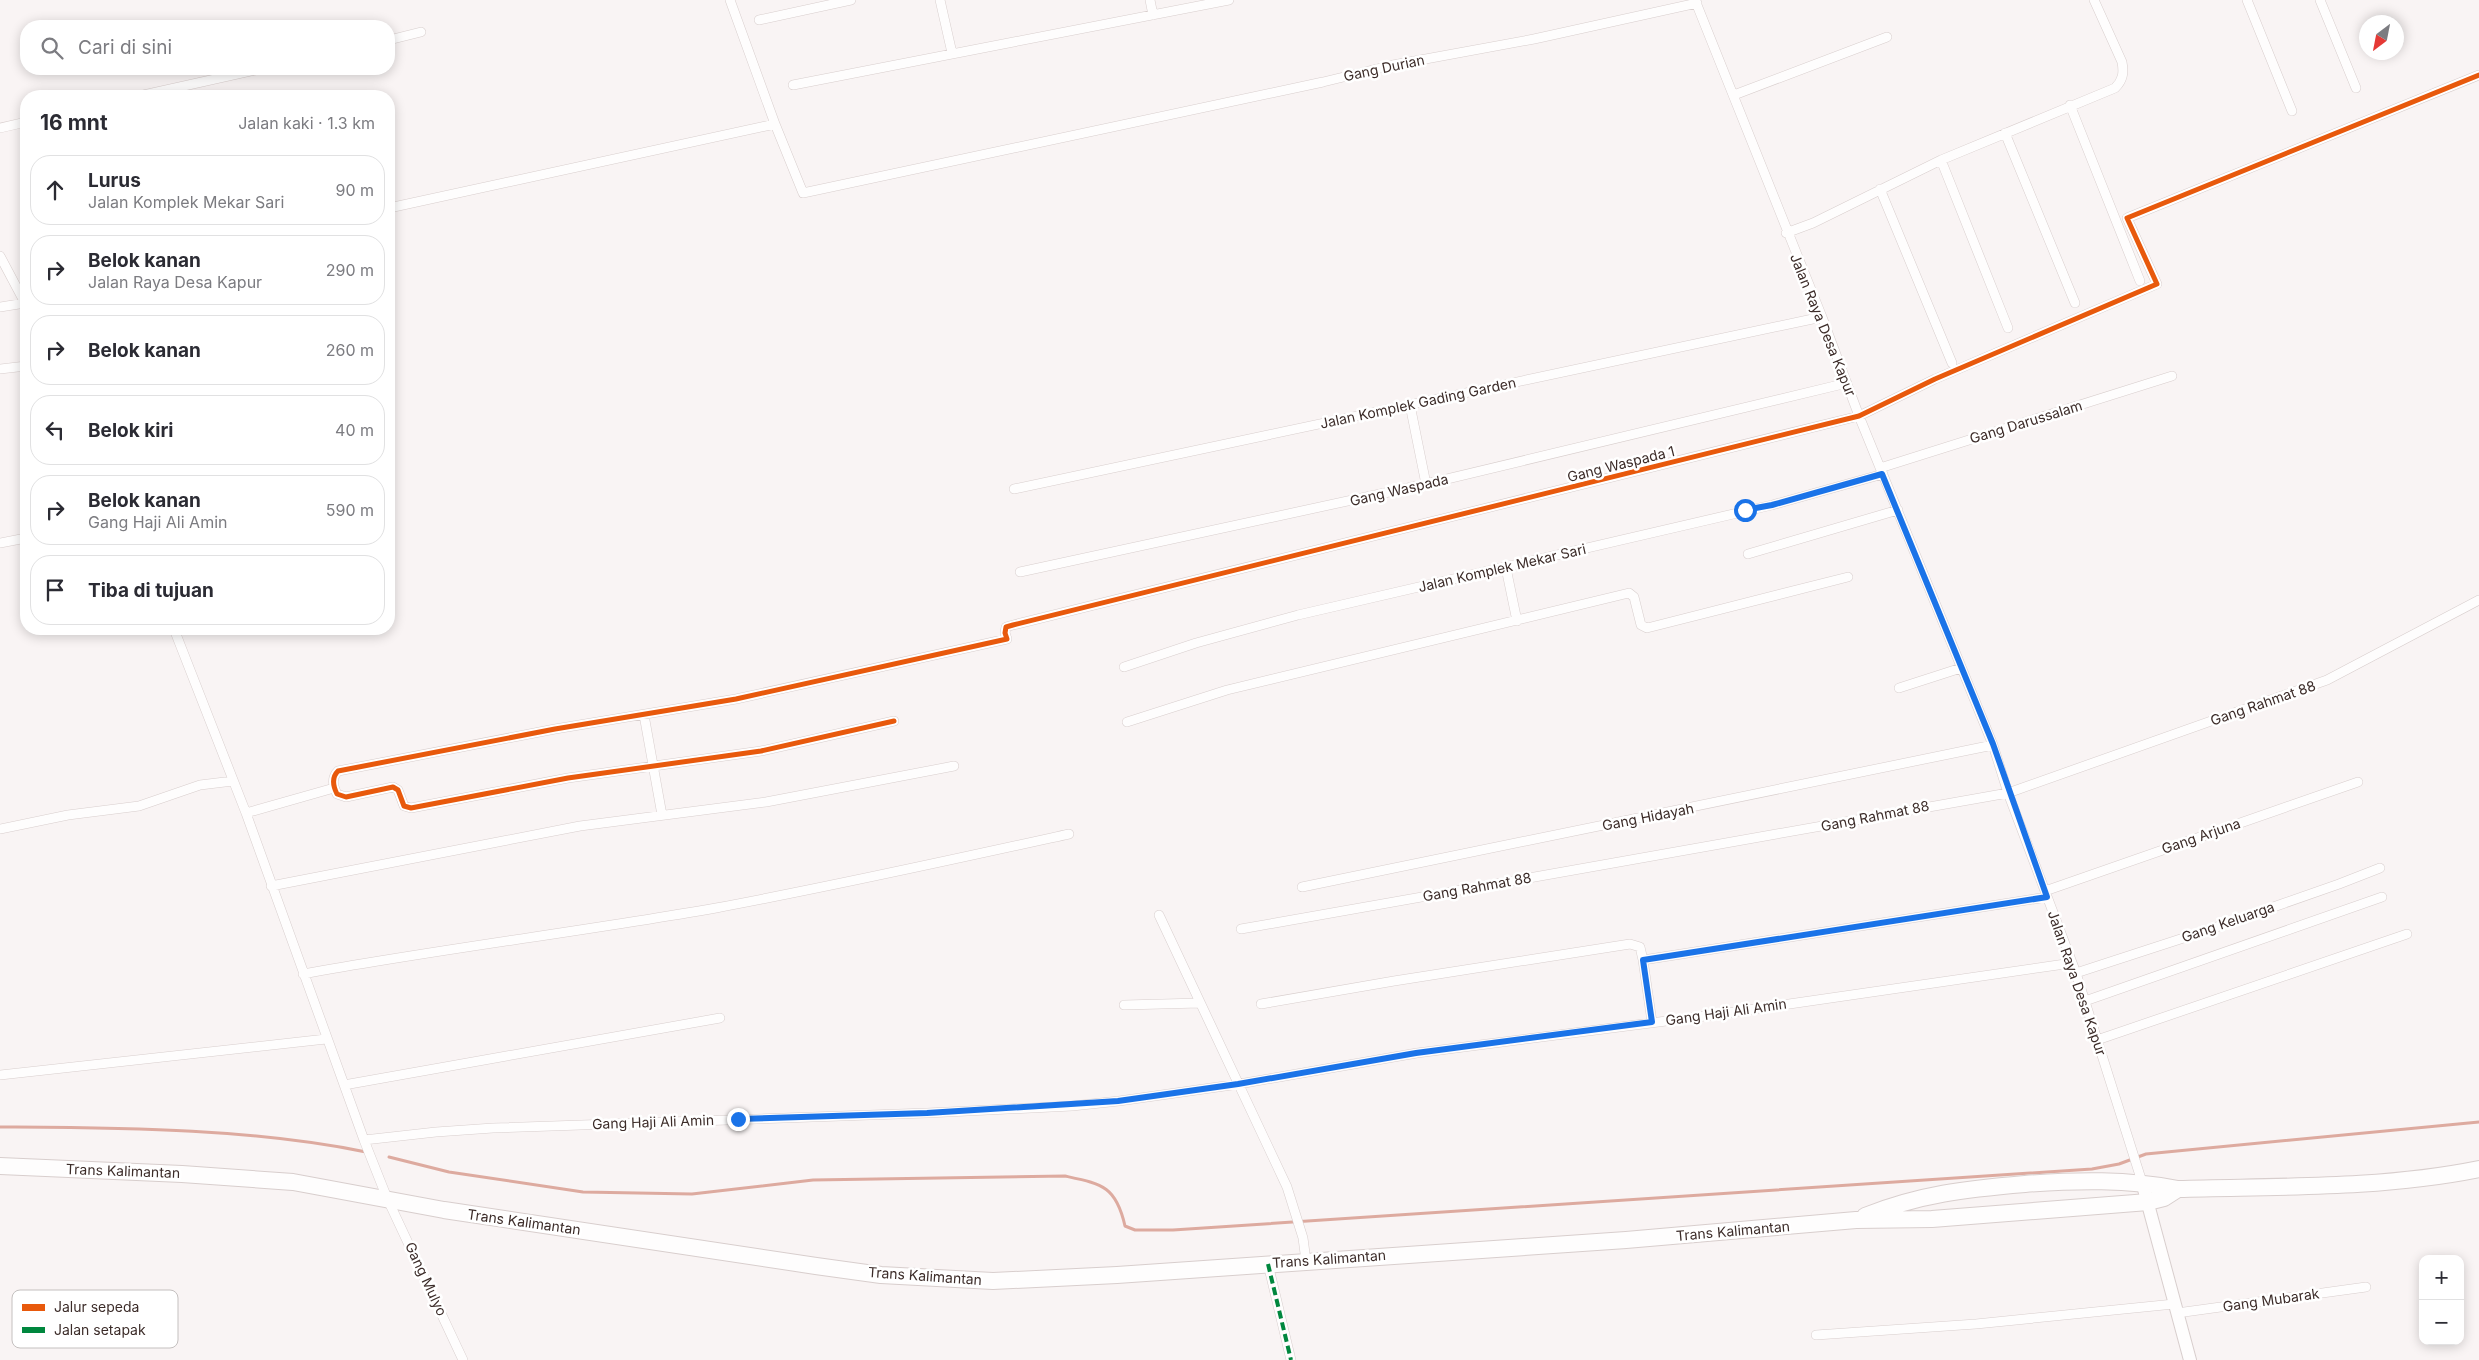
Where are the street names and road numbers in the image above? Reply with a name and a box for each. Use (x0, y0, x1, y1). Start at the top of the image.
street label: Gang Durian (1342, 51, 1426, 84)
street label: Jalan Raya Desa Kapur (1787, 251, 1860, 399)
street label: Jalan Komplek Gading Garden (1318, 373, 1517, 432)
street label: Gang Darussalam (1968, 396, 2084, 447)
street label: Gang Waspada 1 (1565, 442, 1676, 485)
street label: Gang Waspada (1348, 470, 1450, 509)
street label: Jalan Komplek Mekar Sari (1416, 540, 1588, 595)
street label: Gang Rahmat 88 (2208, 677, 2318, 728)
street label: Gang Rahmat 88 (1819, 797, 1931, 834)
street label: Gang Hidayah (1601, 799, 1695, 834)
street label: Gang Arjuna (2159, 814, 2242, 857)
street label: Gang Rahmat 88 (1421, 869, 1533, 904)
street label: Gang Keluarga (2179, 898, 2277, 945)
street label: Jalan Raya Desa Kapur (2045, 908, 2110, 1058)
street label: Gang Haji Ali Amin (1664, 995, 1788, 1028)
street label: Gang Haji Ali Amin (592, 1111, 714, 1132)
street label: Trans Kalimantan (66, 1160, 180, 1181)
street label: Trans Kalimantan (466, 1205, 582, 1238)
street label: Trans Kalimantan (1675, 1217, 1791, 1244)
street label: Gang Mulyo (402, 1239, 451, 1318)
street label: Trans Kalimantan (1271, 1246, 1387, 1271)
street label: Trans Kalimantan (867, 1263, 983, 1288)
street label: Gang Mubarak (2222, 1284, 2321, 1315)

